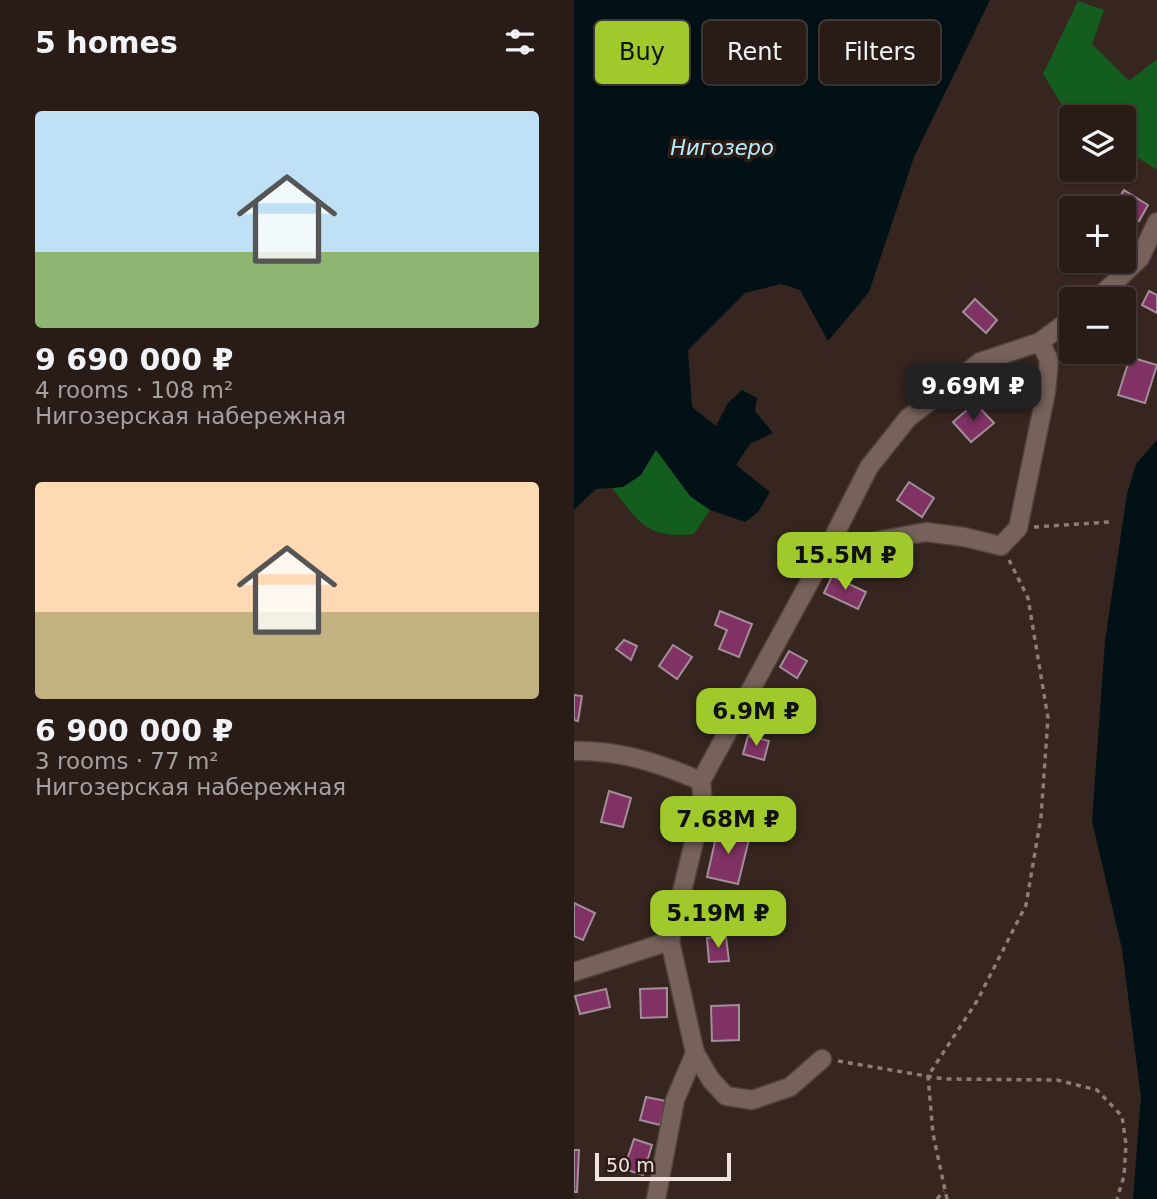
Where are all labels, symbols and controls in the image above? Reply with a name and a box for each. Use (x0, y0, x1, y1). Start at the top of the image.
chip: Buy (595, 21, 689, 84)
chip: Rent (703, 21, 806, 84)
chip: Filters (820, 21, 940, 84)
icon: filters (501, 23, 539, 61)
text: 5 homes (35, 25, 178, 60)
map controls (1059, 105, 1136, 364)
button: layers (1059, 105, 1136, 182)
water label: Нигозеро (670, 136, 774, 160)
icon: home (224, 156, 350, 282)
button: + (1059, 196, 1136, 273)
button: − (1059, 287, 1136, 364)
text: 9 690 000 ₽ (35, 342, 233, 377)
pin: 9.69M ₽ (908, 364, 1038, 423)
text: 9.69M ₽ (921, 373, 1025, 399)
text: 4 rooms · 108 m² (35, 377, 233, 403)
text: Нигозерская набережная (35, 403, 346, 429)
icon: home (224, 527, 350, 653)
pin: 15.5M ₽ (780, 532, 910, 592)
text: 15.5M ₽ (793, 542, 897, 568)
pin: 6.9M ₽ (699, 688, 813, 748)
text: 6.9M ₽ (712, 698, 800, 724)
text: 6 900 000 ₽ (35, 713, 233, 748)
text: 3 rooms · 77 m² (35, 748, 219, 774)
text: Нигозерская набережная (35, 774, 346, 800)
pin: 7.68M ₽ (663, 796, 793, 856)
text: 7.68M ₽ (676, 806, 780, 832)
pin: 5.19M ₽ (653, 890, 783, 950)
text: 5.19M ₽ (666, 900, 770, 926)
scale bar (595, 1150, 732, 1182)
text: 50 m (606, 1154, 655, 1176)

